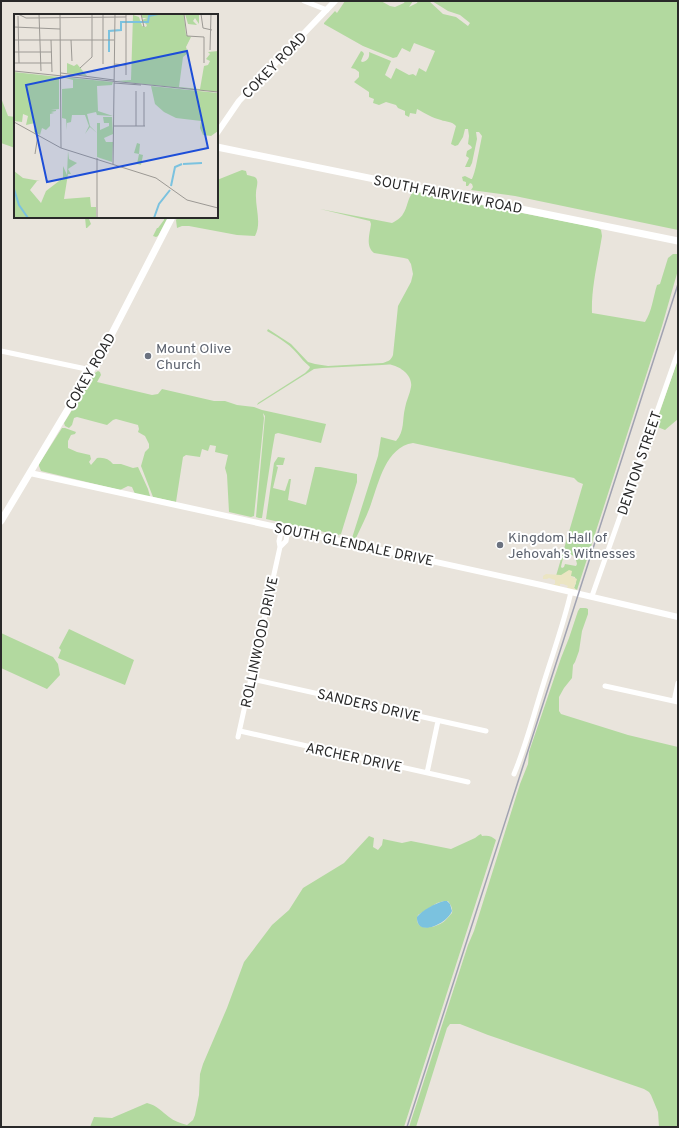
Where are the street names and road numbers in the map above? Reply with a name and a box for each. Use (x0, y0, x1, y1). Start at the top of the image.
street label: COKEY ROAD (239, 29, 311, 103)
street label: SOUTH FAIRVIEW ROAD (372, 173, 524, 218)
street label: COKEY ROAD (63, 330, 120, 413)
street label: DENTON STREET (615, 409, 666, 518)
street label: SOUTH GLENDALE DRIVE (272, 520, 435, 571)
street label: ROLLINWOOD DRIVE (238, 575, 283, 709)
street label: SANDERS DRIVE (315, 686, 422, 727)
street label: ARCHER DRIVE (304, 740, 403, 777)

